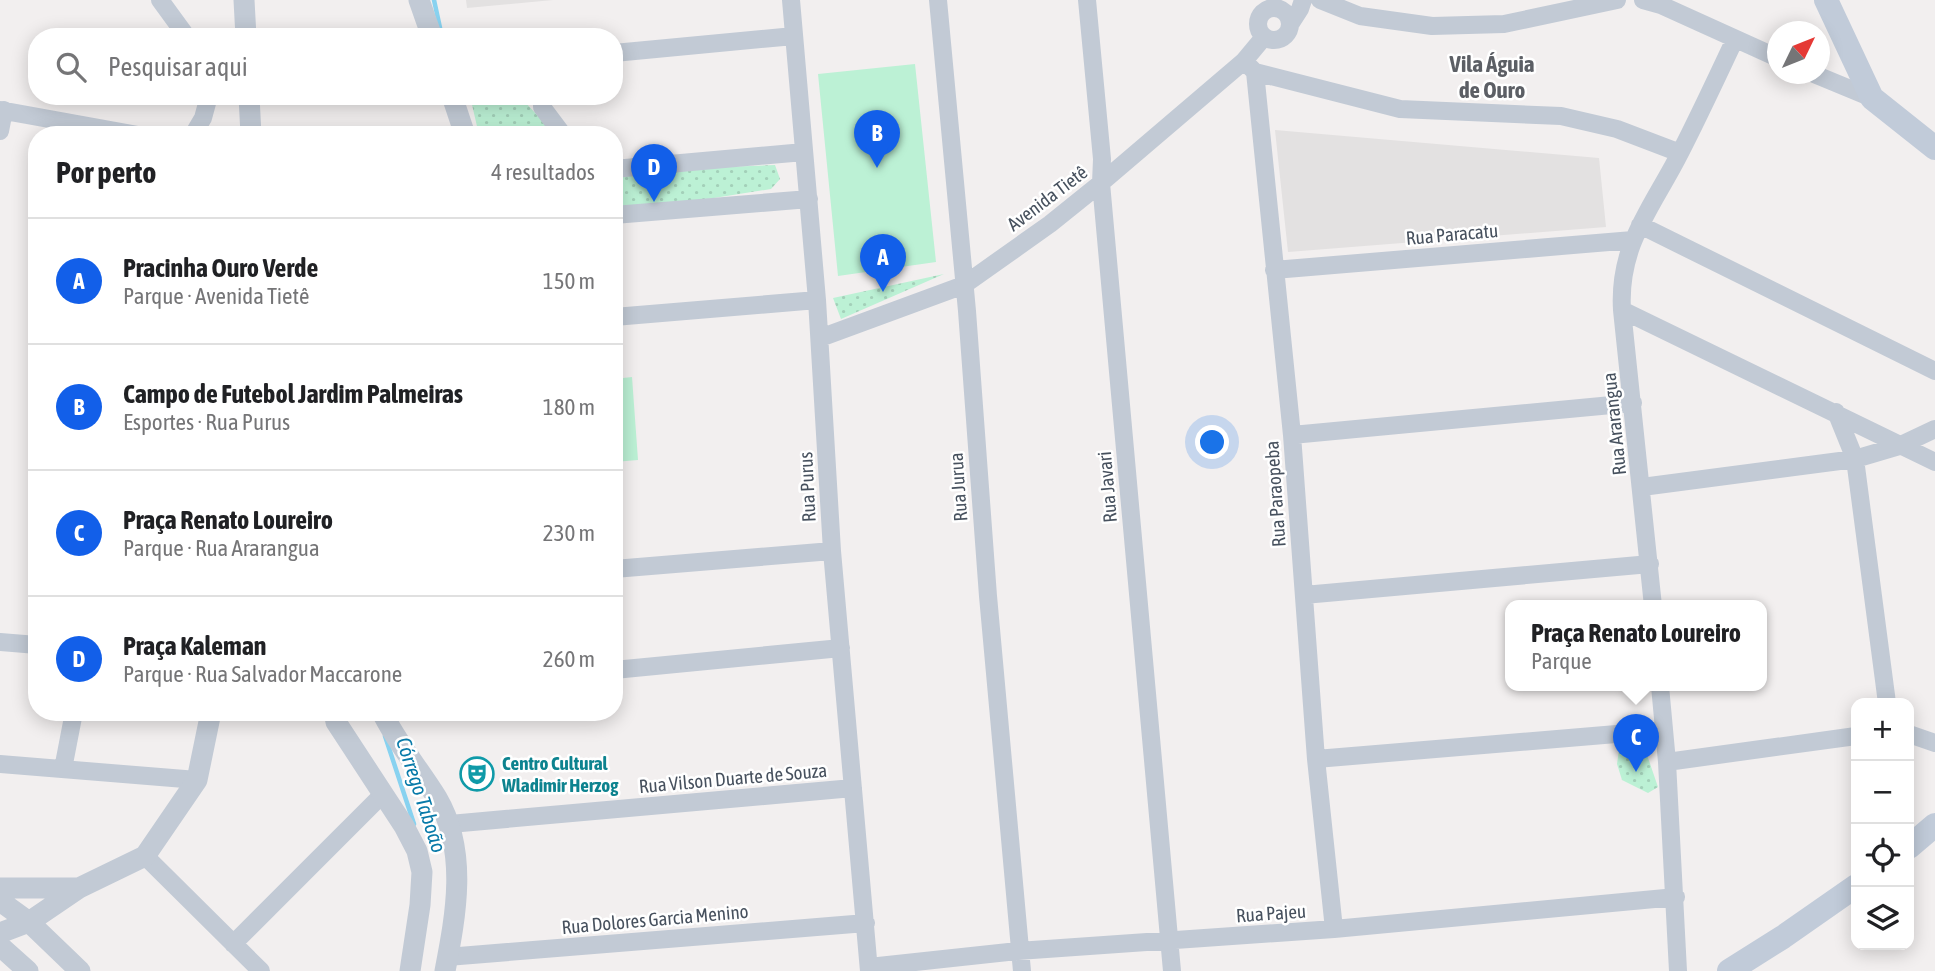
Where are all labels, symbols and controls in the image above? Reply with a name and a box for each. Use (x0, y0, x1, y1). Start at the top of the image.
north arrow (1767, 21, 1830, 84)
search box (28, 28, 623, 105)
icon: search (52, 48, 90, 86)
district label: Vila Águia de Ouro (1449, 51, 1535, 103)
text: Pesquisar aqui (108, 52, 248, 82)
pin: B (854, 110, 900, 168)
pin: D (631, 144, 677, 202)
text: Por perto (56, 155, 156, 189)
text: 4 resultados (491, 159, 595, 185)
street label: Avenida Tietê (1003, 161, 1091, 235)
street label: Rua Paracatu (1405, 219, 1499, 249)
pin: A (860, 234, 906, 292)
text: Pracinha Ouro Verde (123, 253, 318, 283)
text: A (73, 268, 85, 294)
text: 150 m (543, 268, 595, 294)
text: Parque · Avenida Tietê (123, 283, 309, 309)
street label: Rua Ararangua (1598, 372, 1630, 476)
text: Campo de Futebol Jardim Palmeiras (123, 379, 463, 409)
text: B (74, 394, 84, 420)
text: 180 m (543, 394, 595, 420)
text: Esportes · Rua Purus (123, 409, 290, 435)
your location (1195, 425, 1229, 459)
street label: Rua Paraopeba (1260, 440, 1290, 548)
street label: Rua Javari (1093, 450, 1121, 524)
street label: Rua Purus (794, 451, 820, 523)
street label: Rua Jurua (945, 452, 971, 522)
text: Praça Renato Loureiro (123, 505, 333, 535)
text: C (74, 520, 84, 546)
text: 230 m (543, 520, 595, 546)
text: Parque · Rua Ararangua (123, 535, 320, 561)
popup (1505, 600, 1767, 691)
text: Praça Renato Loureiro (1531, 618, 1741, 648)
text: Praça Kaleman (123, 631, 266, 661)
text: D (73, 646, 85, 672)
text: 260 m (543, 646, 595, 672)
text: Parque (1531, 648, 1592, 674)
text: Parque · Rua Salvador Maccarone (123, 661, 402, 687)
map controls (1851, 698, 1914, 950)
button: + (1851, 698, 1914, 761)
pin: C (1613, 714, 1659, 772)
water label: Córrego Taboão (392, 734, 452, 855)
place label: Centro Cultural Wladimir Herzog (501, 752, 619, 796)
theatre icon: Centro Cultural Wladimir Herzog (458, 755, 496, 793)
street label: Rua Vilson Duarte de Souza (638, 759, 828, 797)
button: − (1851, 761, 1914, 824)
button: locate (1851, 824, 1914, 887)
button: layers (1851, 887, 1914, 950)
street label: Rua Dolores Garcia Menino (561, 900, 749, 938)
street label: Rua Pajeu (1235, 900, 1307, 926)

